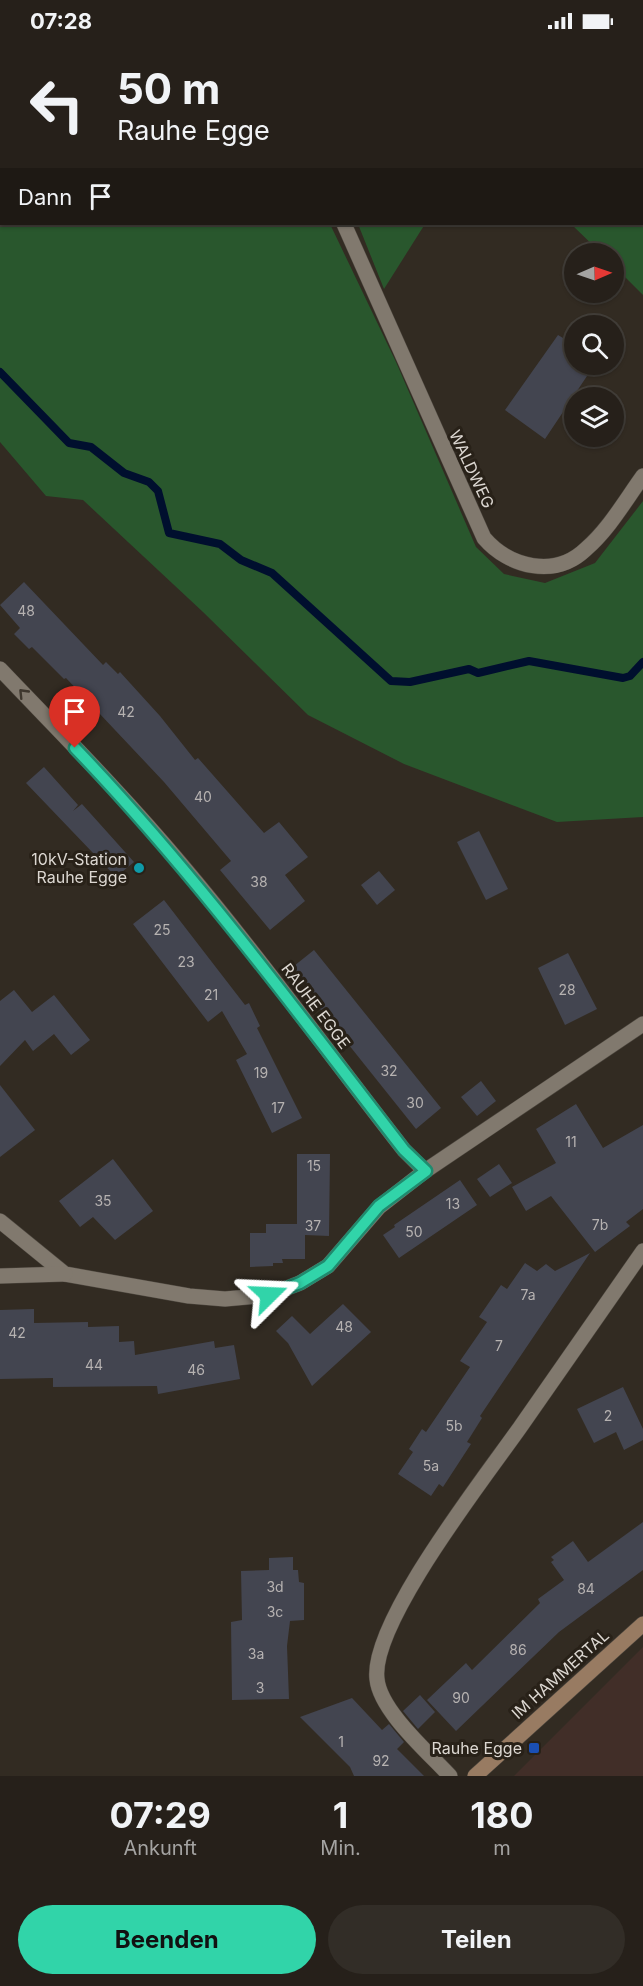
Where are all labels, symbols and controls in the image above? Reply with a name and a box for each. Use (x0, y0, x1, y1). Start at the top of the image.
text: 07:28 (30, 8, 92, 34)
text: 50 m (117, 63, 220, 114)
icon: left (18, 66, 96, 144)
text: Rauhe Egge (117, 114, 270, 147)
icon: arrive (84, 180, 117, 213)
text: Dann (18, 184, 72, 210)
north arrow (564, 243, 624, 303)
map controls (564, 243, 624, 447)
button: search (564, 315, 624, 375)
button: layers (564, 387, 624, 447)
street label: WALDWEG (445, 427, 499, 511)
house number: 48 (17, 602, 35, 619)
pin (49, 686, 100, 748)
one-way arrow (19, 690, 30, 700)
icon: arrive (58, 695, 91, 728)
house number: 42 (117, 703, 135, 720)
house number: 40 (194, 788, 212, 805)
place label: 10kV-Station Rauhe Egge (31, 849, 127, 887)
marker: 10kV-Station Rauhe Egge (132, 861, 146, 875)
house number: 38 (250, 873, 268, 890)
house number: 25 (153, 921, 171, 938)
house number: 23 (177, 953, 195, 970)
street label: RAUHE EGGE (277, 959, 355, 1053)
house number: 28 (558, 981, 576, 998)
house number: 21 (204, 986, 218, 1003)
house number: 32 (380, 1062, 398, 1079)
house number: 19 (254, 1064, 268, 1081)
house number: 30 (406, 1094, 424, 1111)
house number: 17 (271, 1099, 285, 1116)
house number: 11 (565, 1133, 577, 1150)
house number: 15 (307, 1157, 321, 1174)
house number: 35 (94, 1192, 112, 1209)
house number: 13 (446, 1195, 460, 1212)
house number: 7b (592, 1216, 608, 1233)
house number: 37 (305, 1217, 321, 1234)
house number: 50 (405, 1223, 423, 1240)
position arrow (237, 1263, 301, 1327)
house number: 7a (520, 1286, 536, 1303)
house number: 48 (335, 1318, 353, 1335)
house number: 42 (8, 1324, 26, 1341)
house number: 7 (495, 1337, 503, 1354)
house number: 44 (85, 1356, 103, 1373)
house number: 46 (187, 1361, 205, 1378)
house number: 2 (604, 1407, 612, 1424)
house number: 5b (445, 1417, 463, 1434)
house number: 5a (423, 1457, 439, 1474)
house number: 3d (266, 1578, 284, 1595)
house number: 84 (577, 1580, 595, 1597)
house number: 3c (267, 1603, 283, 1620)
street label: IM HAMMERTAL (507, 1625, 613, 1723)
house number: 86 (509, 1641, 527, 1658)
house number: 3a (248, 1645, 264, 1662)
house number: 3 (256, 1679, 264, 1696)
house number: 90 (452, 1689, 470, 1706)
house number: 1 (338, 1733, 344, 1750)
place label: Rauhe Egge (431, 1738, 522, 1758)
marker: Rauhe Egge (527, 1741, 541, 1755)
house number: 92 (372, 1752, 390, 1769)
text: 07:29 (109, 1793, 211, 1837)
text: 1 (333, 1793, 348, 1837)
text: 180 (470, 1793, 534, 1837)
text: Ankunft (123, 1836, 197, 1860)
text: Min. (320, 1836, 361, 1860)
text: m (493, 1836, 511, 1860)
button: Beenden (18, 1905, 316, 1974)
button: Teilen (328, 1905, 625, 1974)

